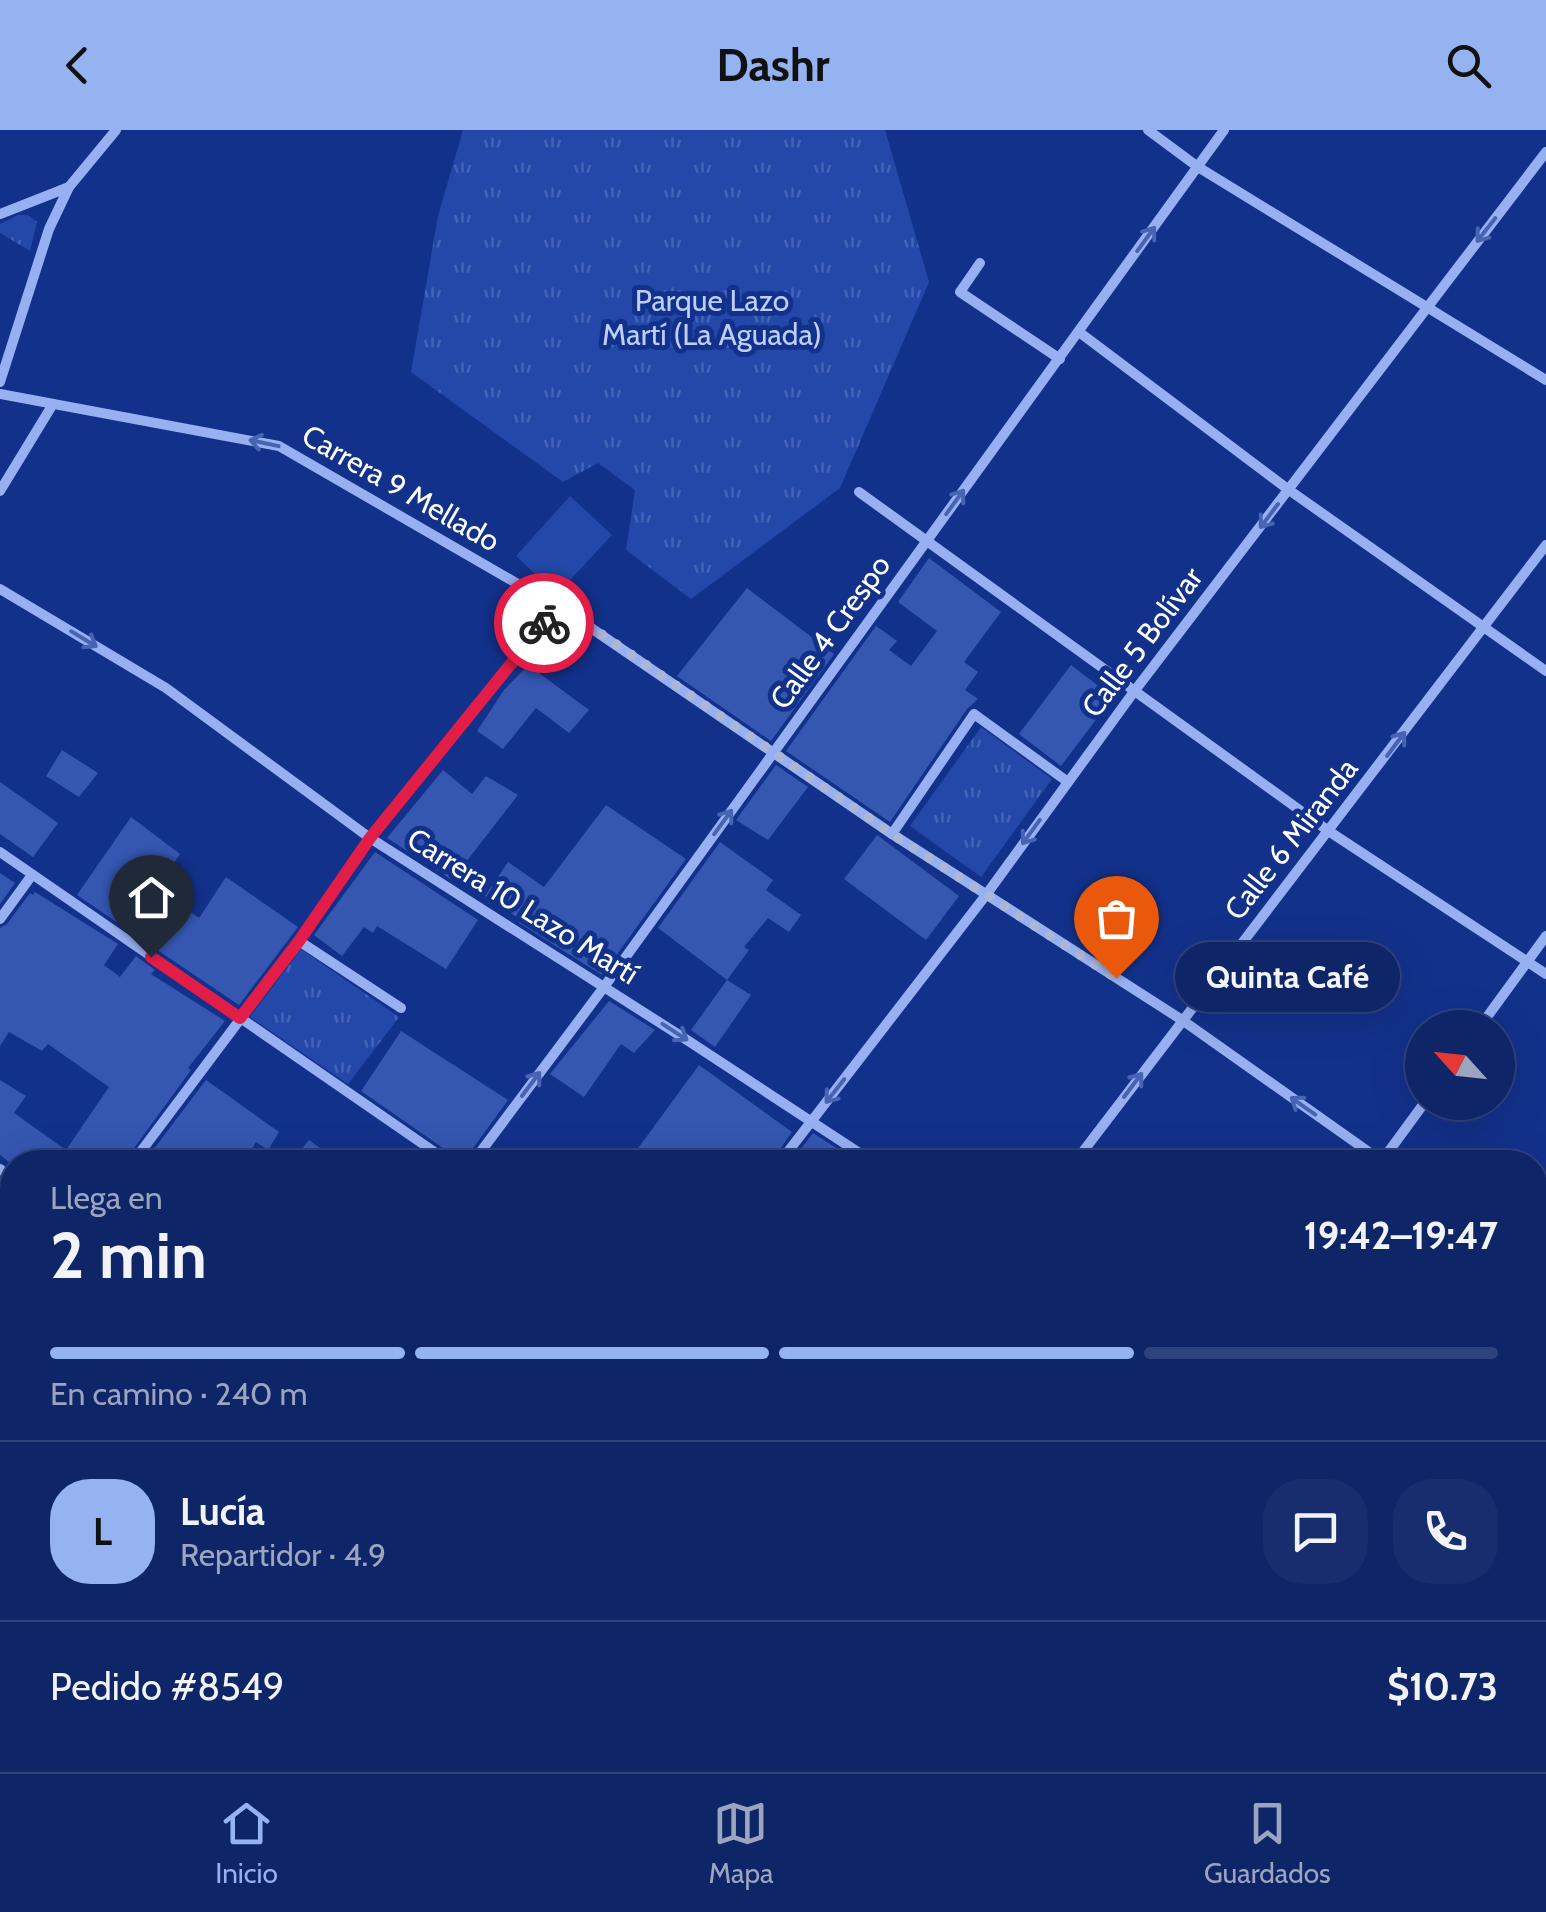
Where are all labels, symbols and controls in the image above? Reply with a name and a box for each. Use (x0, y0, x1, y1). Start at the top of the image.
icon: back (50, 38, 105, 93)
text: Dashr (716, 38, 830, 92)
icon: search (1441, 38, 1496, 93)
one-way arrow (1476, 216, 1498, 242)
one-way arrow (1135, 226, 1156, 253)
park label: Parque Lazo Martí (La Aguada) (602, 282, 822, 353)
street label: Carrera 9 Mellado (296, 416, 506, 560)
one-way arrow (248, 433, 280, 452)
one-way arrow (944, 489, 965, 517)
one-way arrow (1258, 502, 1279, 529)
street label: Calle 4 Crespo (762, 548, 898, 716)
street label: Calle 5 Bolívar (1074, 559, 1211, 724)
courier (494, 573, 594, 673)
icon: bike (517, 596, 572, 651)
one-way arrow (69, 629, 98, 649)
one-way arrow (1385, 731, 1406, 758)
street label: Calle 6 Miranda (1216, 750, 1366, 927)
one-way arrow (712, 809, 733, 836)
one-way arrow (1021, 818, 1042, 845)
street label: Carrera 10 Lazo Martí (401, 820, 645, 992)
pin (109, 855, 194, 958)
icon: home (124, 870, 179, 925)
pin (1074, 876, 1159, 979)
icon: bag (1089, 891, 1144, 946)
callout: Quinta Café (1176, 943, 1401, 1013)
text: Quinta Café (1206, 957, 1369, 996)
north arrow (1405, 1010, 1515, 1120)
map controls (1405, 1010, 1515, 1120)
one-way arrow (660, 1021, 688, 1042)
one-way arrow (521, 1071, 542, 1098)
one-way arrow (1123, 1072, 1144, 1099)
one-way arrow (825, 1077, 846, 1104)
one-way arrow (1290, 1096, 1317, 1117)
text: Llega en (50, 1178, 163, 1217)
text: 19:42–19:47 (1304, 1212, 1498, 1259)
text: 2 min (50, 1215, 207, 1294)
text: En camino · 240 m (50, 1374, 308, 1413)
button: chat (1263, 1479, 1368, 1584)
button: phone (1393, 1479, 1498, 1584)
text: Lucía (180, 1488, 265, 1535)
text: L (93, 1508, 112, 1555)
text: Repartidor · 4.9 (180, 1535, 386, 1574)
text: Pedido #8549 (50, 1663, 284, 1710)
text: $10.73 (1387, 1663, 1498, 1710)
tab: Inicio (215, 1796, 278, 1890)
tab: Mapa (708, 1796, 773, 1890)
tab: Guardados (1204, 1796, 1331, 1890)

